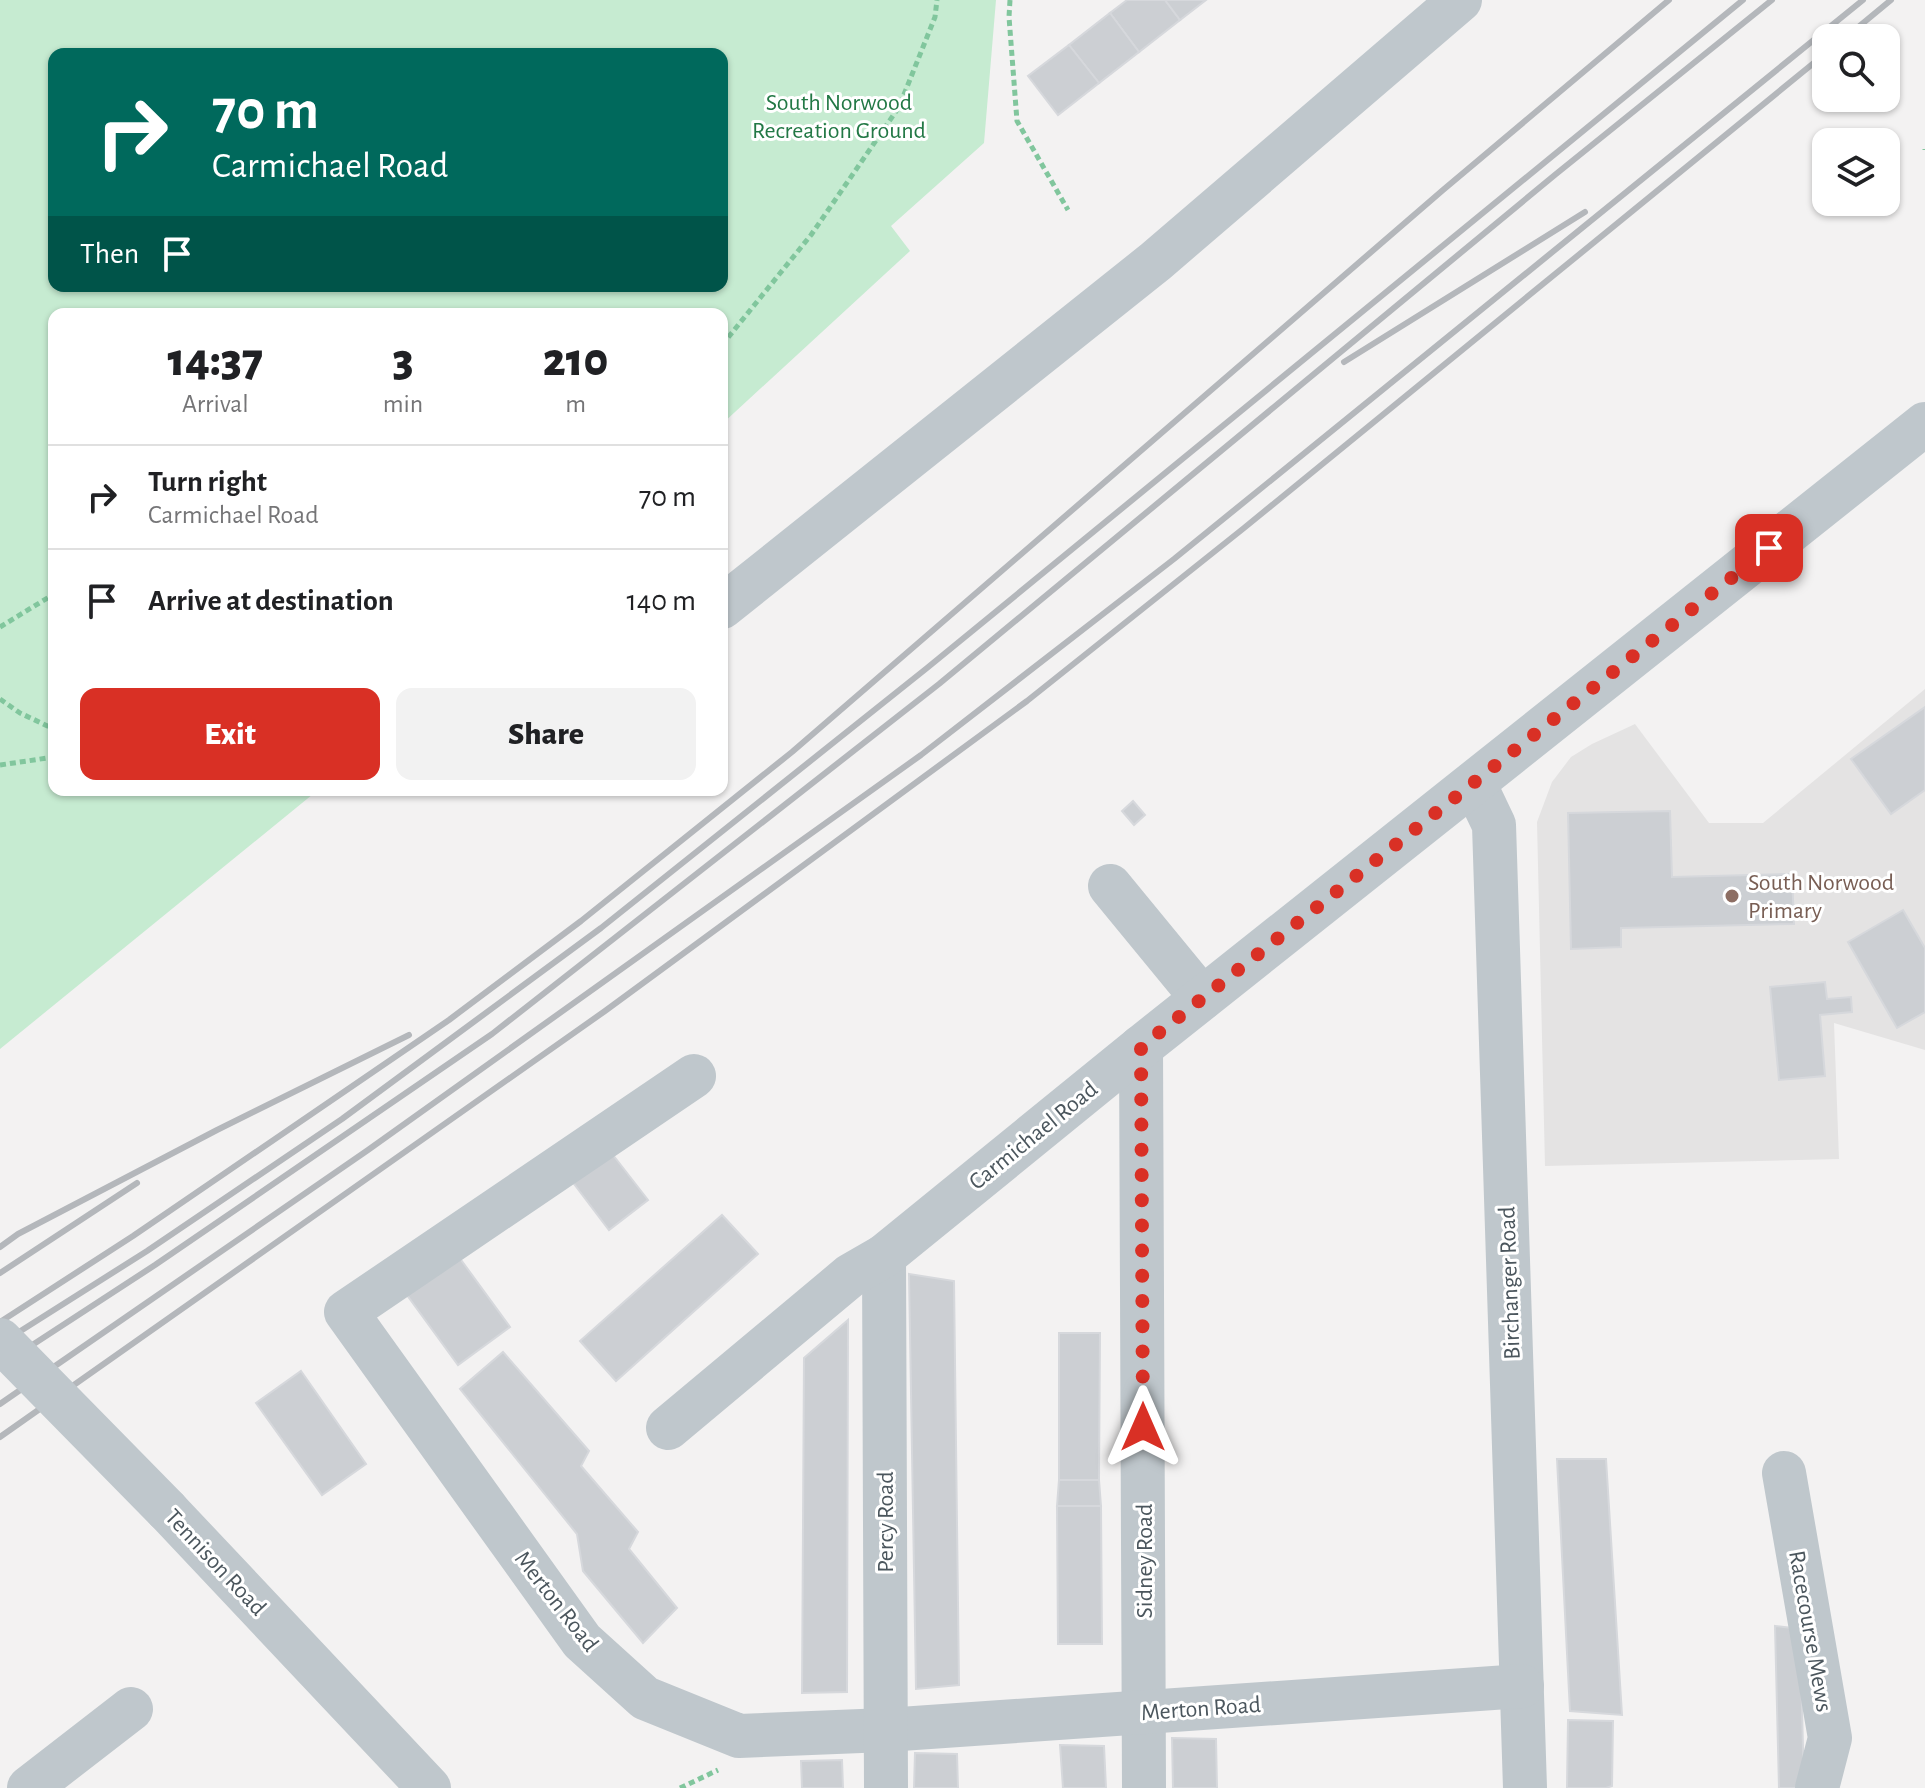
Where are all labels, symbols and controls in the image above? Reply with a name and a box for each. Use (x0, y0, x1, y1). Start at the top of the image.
map controls (1812, 24, 1900, 216)
button: search (1812, 24, 1900, 112)
icon: right (80, 80, 184, 184)
text: 70 m (212, 83, 319, 139)
park label: South Norwood Recreation Ground (752, 91, 926, 143)
button: layers (1812, 128, 1900, 216)
text: Carmichael Road (212, 148, 448, 184)
icon: arrive (155, 232, 199, 276)
text: Then (80, 239, 139, 269)
text: 14:37 (168, 337, 263, 385)
text: 3 (392, 337, 414, 385)
text: 210 (543, 337, 608, 385)
text: Arrival (182, 391, 249, 417)
text: min (383, 391, 423, 417)
text: m (565, 391, 586, 417)
text: Turn right (148, 467, 267, 497)
icon: right (80, 475, 124, 519)
text: 70 m (639, 482, 696, 512)
text: Carmichael Road (148, 502, 319, 528)
pin (1735, 514, 1803, 582)
icon: arrive (1747, 526, 1791, 570)
icon: arrive (80, 579, 124, 623)
text: Arrive at destination (148, 586, 394, 616)
text: 140 m (626, 586, 696, 616)
button: Exit (80, 688, 380, 780)
button: Share (396, 688, 696, 780)
place label: South Norwood Primary (1748, 871, 1894, 923)
marker: South Norwood Primary (1723, 887, 1741, 905)
street label: Carmichael Road (965, 1077, 1102, 1195)
street label: Birchanger Road (1495, 1206, 1525, 1360)
position arrow (1101, 1385, 1185, 1469)
street label: Percy Road (874, 1471, 898, 1573)
street label: Sidney Road (1133, 1504, 1157, 1618)
street label: Tennison Road (160, 1505, 270, 1621)
street label: Merton Road (510, 1547, 603, 1656)
street label: Racecourse Mews (1784, 1549, 1836, 1714)
street label: Merton Road (1140, 1693, 1262, 1725)

